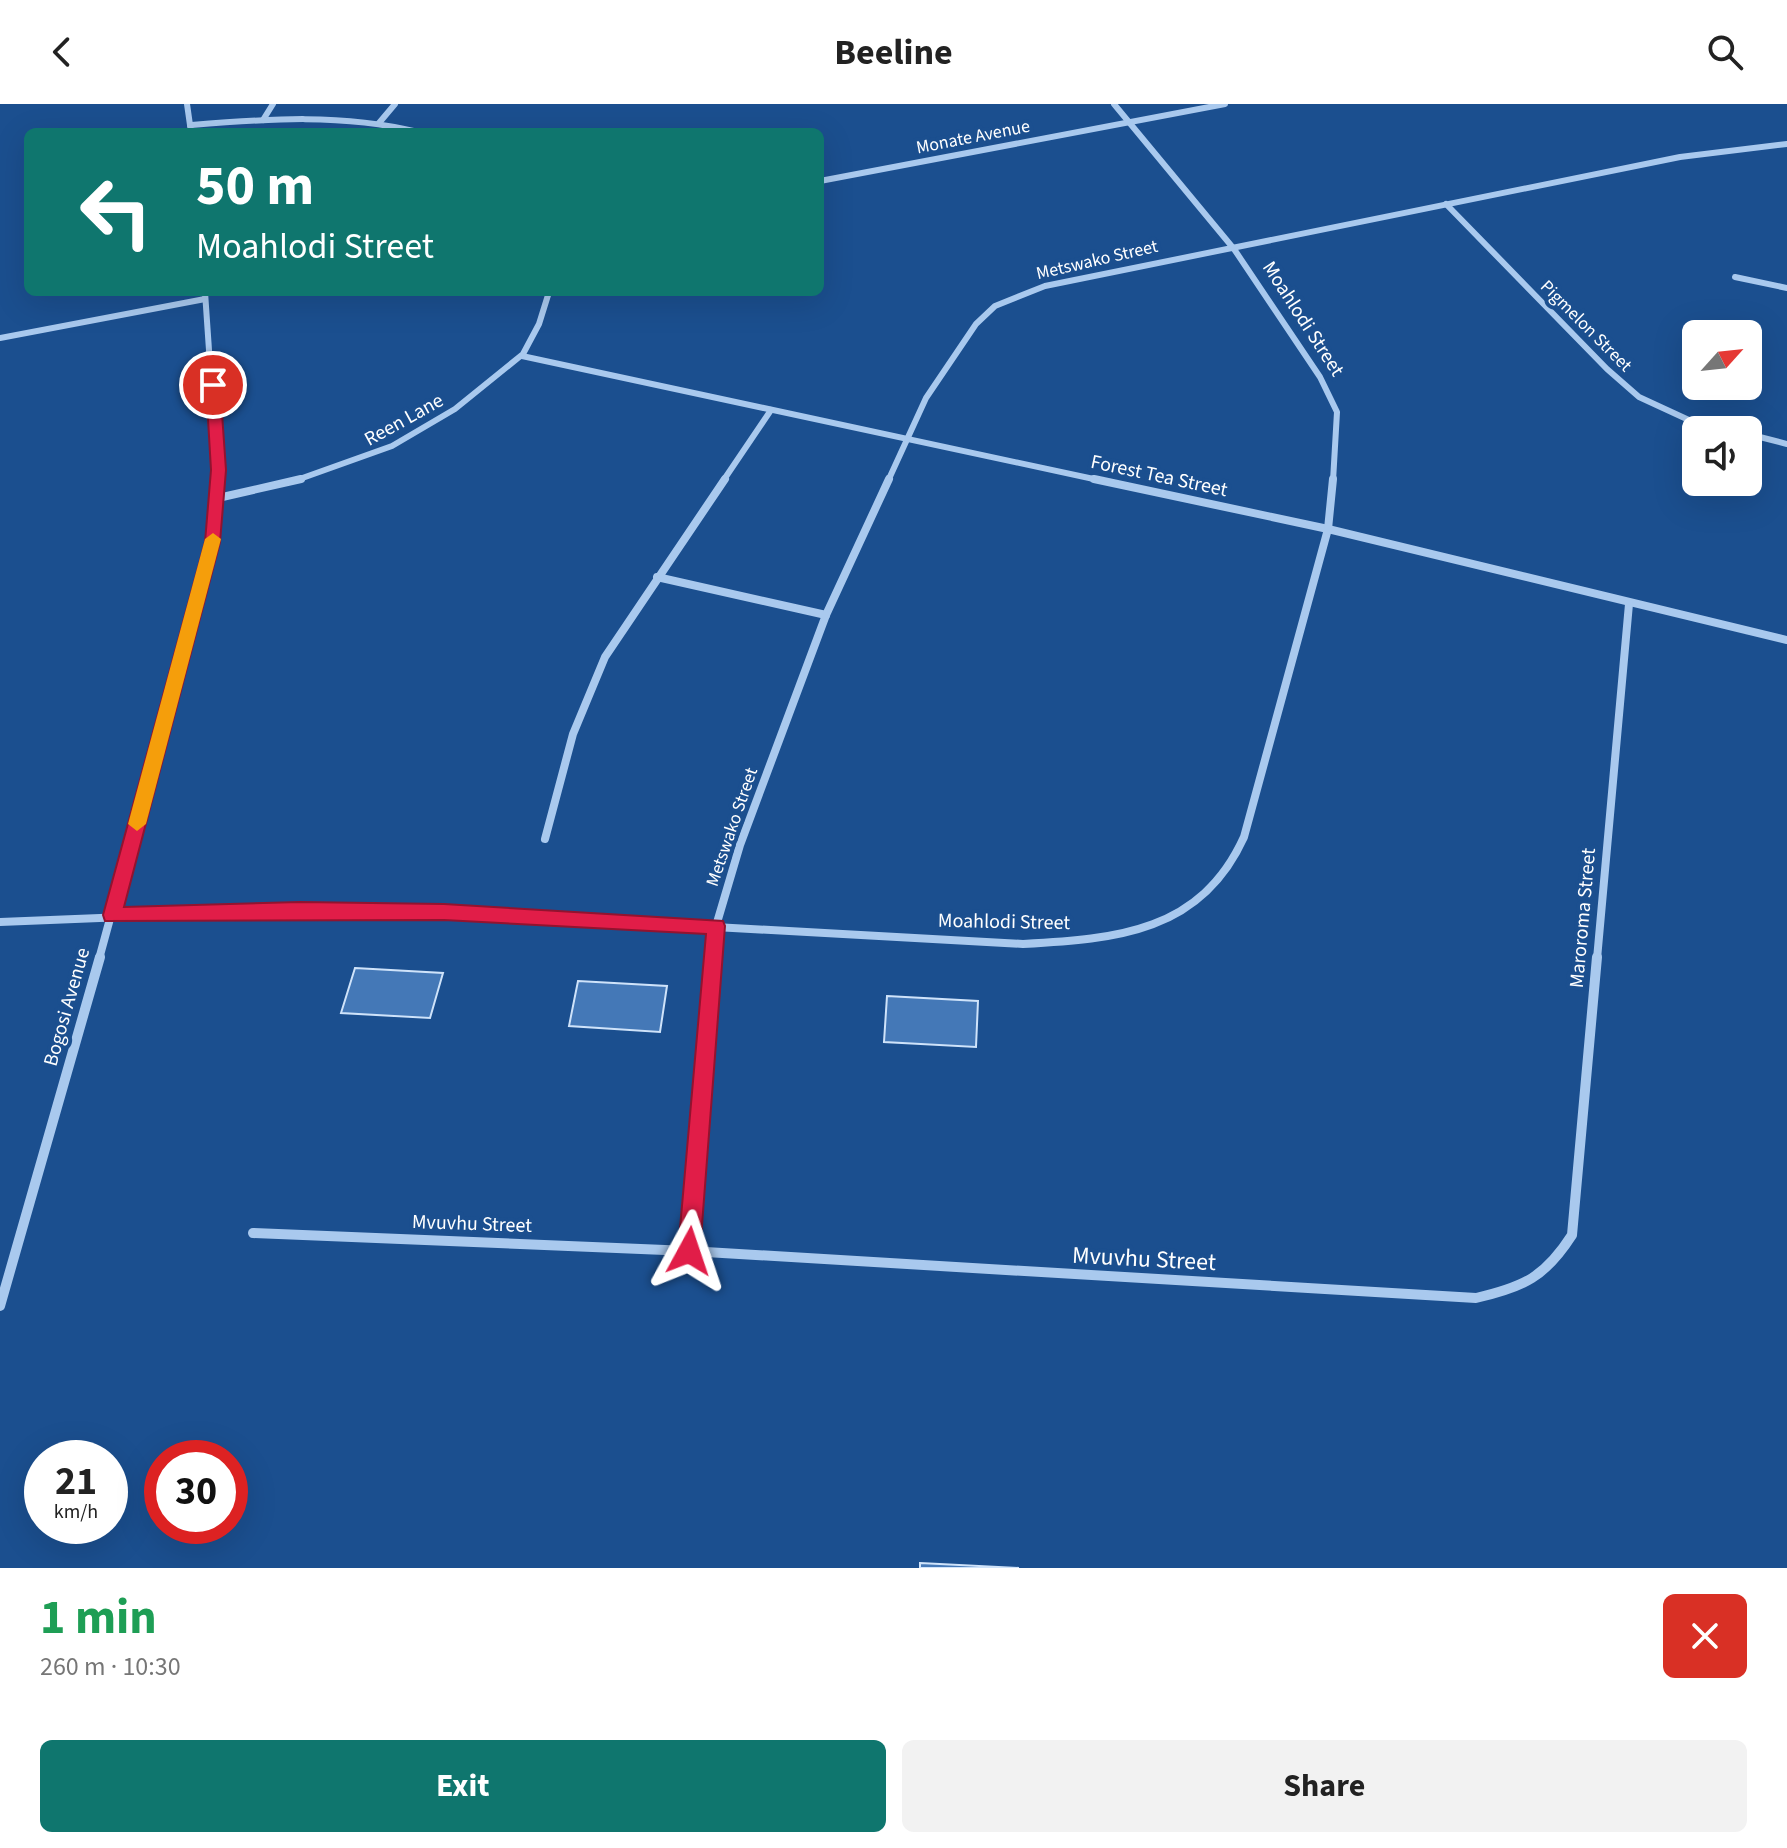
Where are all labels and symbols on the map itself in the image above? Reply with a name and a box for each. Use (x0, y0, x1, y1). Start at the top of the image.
street label: Monate Avenue (914, 114, 1032, 160)
street label: Metswako Street (1034, 234, 1160, 286)
street label: Moahlodi Street (1255, 256, 1351, 382)
street label: Pigmelon Street (1535, 275, 1637, 377)
north arrow (1682, 320, 1762, 400)
pin (179, 351, 247, 419)
street label: Reen Lane (359, 387, 449, 453)
street label: Forest Tea Street (1088, 448, 1230, 504)
street label: Metswako Street (700, 764, 764, 890)
street label: Maroroma Street (1563, 847, 1603, 989)
street label: Moahlodi Street (938, 907, 1071, 937)
street label: Bogosi Avenue (37, 944, 97, 1070)
street label: Mvuvhu Street (412, 1208, 533, 1240)
position arrow (647, 1209, 731, 1293)
street label: Mvuvhu Street (1071, 1238, 1217, 1280)
speed limit sign: 30 (144, 1440, 248, 1544)

